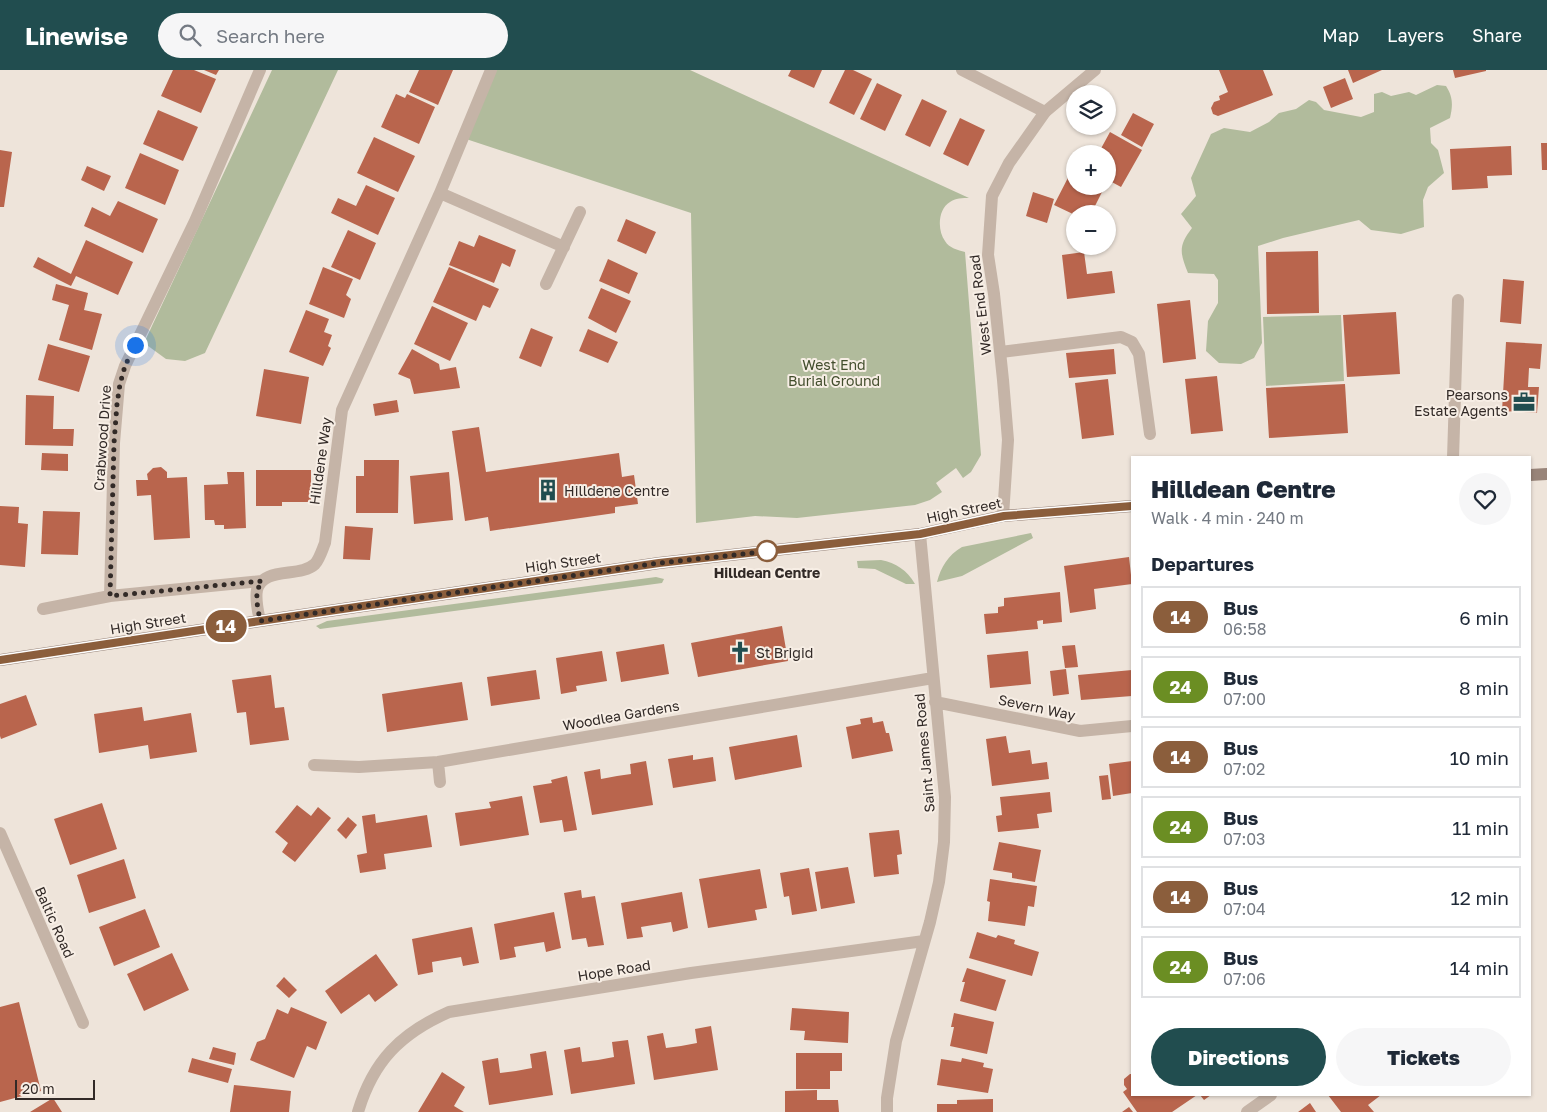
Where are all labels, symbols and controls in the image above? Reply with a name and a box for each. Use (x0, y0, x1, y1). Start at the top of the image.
search box (158, 13, 508, 58)
text: Linewise (25, 21, 128, 50)
icon: search (176, 21, 204, 49)
text: Search here (216, 24, 325, 47)
text: Map (1322, 24, 1359, 46)
text: Layers (1387, 24, 1444, 46)
text: Share (1472, 24, 1522, 46)
map controls (1066, 85, 1116, 255)
button: layers (1066, 85, 1116, 135)
button: + (1066, 145, 1116, 195)
button: − (1066, 205, 1116, 255)
street label: West End Road (965, 254, 995, 356)
your location (123, 333, 148, 358)
park label: West End Burial Ground (788, 356, 880, 389)
street label: Crabwood Drive (90, 385, 114, 491)
place label: Pearsons Estate Agents (1414, 386, 1508, 419)
office icon: Pearsons Estate Agents (1511, 389, 1537, 415)
street label: Hilldene Way (305, 416, 335, 506)
button: heart (1459, 473, 1511, 525)
text: Hilldean Centre (1151, 474, 1336, 503)
building icon: Hilldene Centre (535, 477, 561, 503)
place label: Hilldene Centre (564, 482, 669, 499)
street label: High Street (925, 494, 1003, 526)
text: Walk · 4 min · 240 m (1151, 508, 1304, 528)
marker: Hilldean Centre (756, 540, 778, 562)
street label: High Street (524, 548, 602, 576)
text: Departures (1151, 552, 1254, 575)
place label: Hilldean Centre (714, 564, 820, 581)
text: Bus (1223, 596, 1258, 619)
text: 14 (1170, 606, 1191, 628)
text: 6 min (1459, 606, 1509, 629)
street label: High Street (109, 609, 187, 637)
line badge: 14 (204, 610, 248, 642)
text: 14 (216, 615, 236, 637)
text: 06:58 (1223, 619, 1266, 639)
church icon: St Brigid (727, 639, 753, 665)
place label: St Brigid (756, 644, 813, 661)
text: Bus (1223, 666, 1258, 689)
text: 24 (1169, 676, 1192, 698)
text: 8 min (1459, 676, 1509, 699)
text: 07:00 (1223, 689, 1266, 709)
street label: Severn Way (997, 691, 1077, 723)
street label: Saint James Road (910, 693, 938, 813)
street label: Woodlea Gardens (561, 696, 681, 734)
text: Bus (1223, 736, 1258, 759)
text: 14 (1170, 746, 1191, 768)
text: 10 min (1450, 746, 1509, 769)
text: 07:02 (1223, 759, 1265, 779)
text: Bus (1223, 806, 1258, 829)
text: 24 (1169, 816, 1192, 838)
text: 11 min (1452, 816, 1509, 839)
text: 07:03 (1223, 829, 1265, 849)
text: Bus (1223, 876, 1258, 899)
street label: Baltic Road (32, 884, 78, 960)
text: 14 (1170, 886, 1191, 908)
text: 12 min (1450, 886, 1509, 909)
text: 07:04 (1223, 899, 1266, 919)
text: Bus (1223, 946, 1258, 969)
street label: Hope Road (576, 956, 652, 984)
text: 24 (1169, 956, 1192, 978)
text: 14 min (1450, 956, 1509, 979)
text: 07:06 (1223, 969, 1266, 989)
button: Directions (1151, 1028, 1326, 1086)
button: Tickets (1336, 1028, 1511, 1086)
scale bar (15, 1077, 95, 1100)
text: 20 m (22, 1080, 55, 1097)

